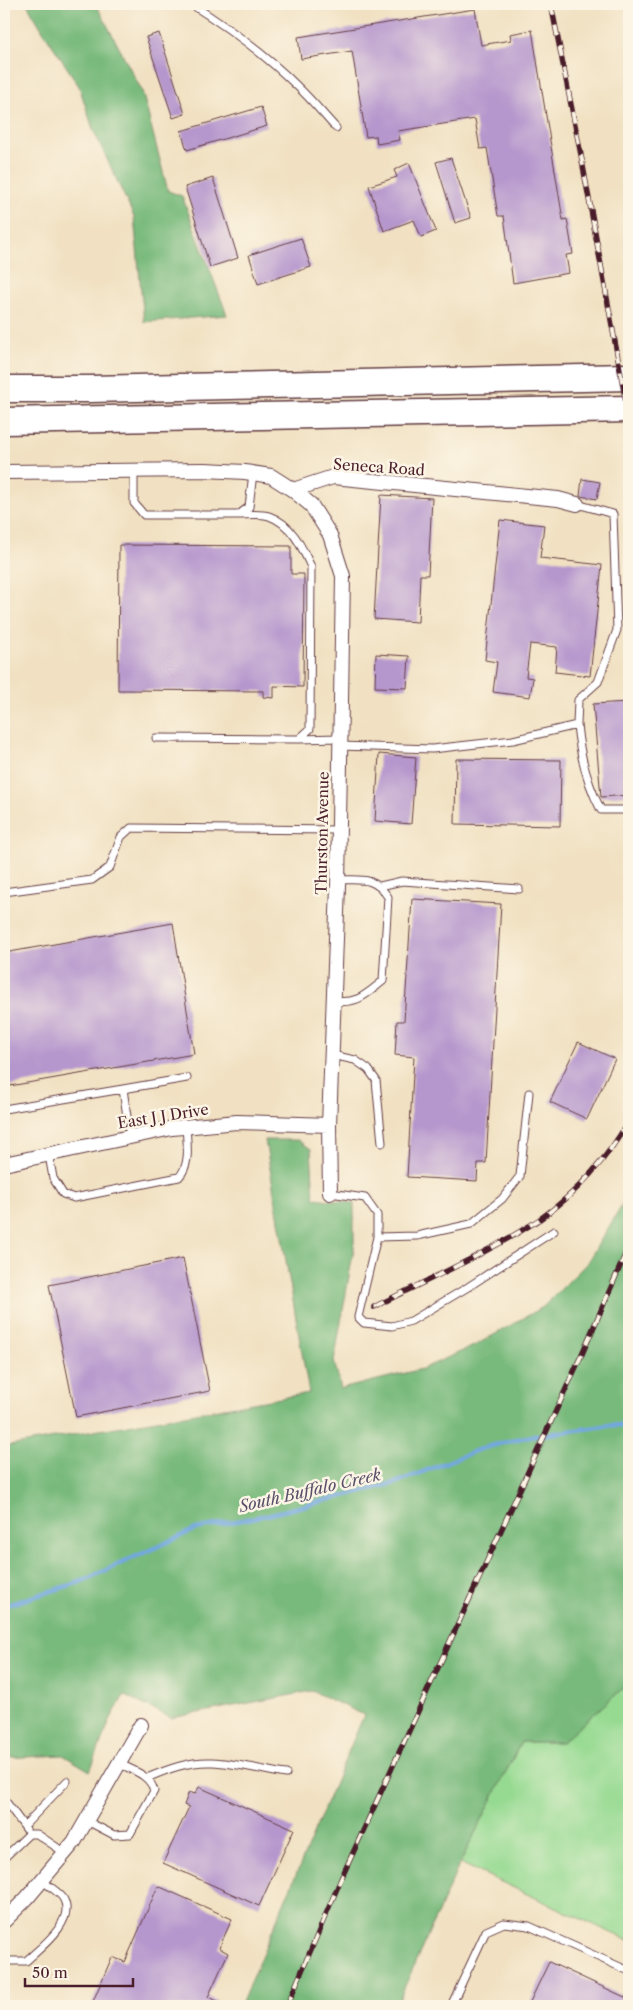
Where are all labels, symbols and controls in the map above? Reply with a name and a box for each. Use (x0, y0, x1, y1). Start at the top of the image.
street label: Seneca Road (333, 454, 425, 480)
street label: Thurston Avenue (311, 771, 333, 895)
street label: East J J Drive (116, 1099, 210, 1133)
water label: South Buffalo Creek (236, 1464, 383, 1516)
scale bar (25, 1955, 132, 1987)
text: 50 m (32, 1963, 68, 1982)

